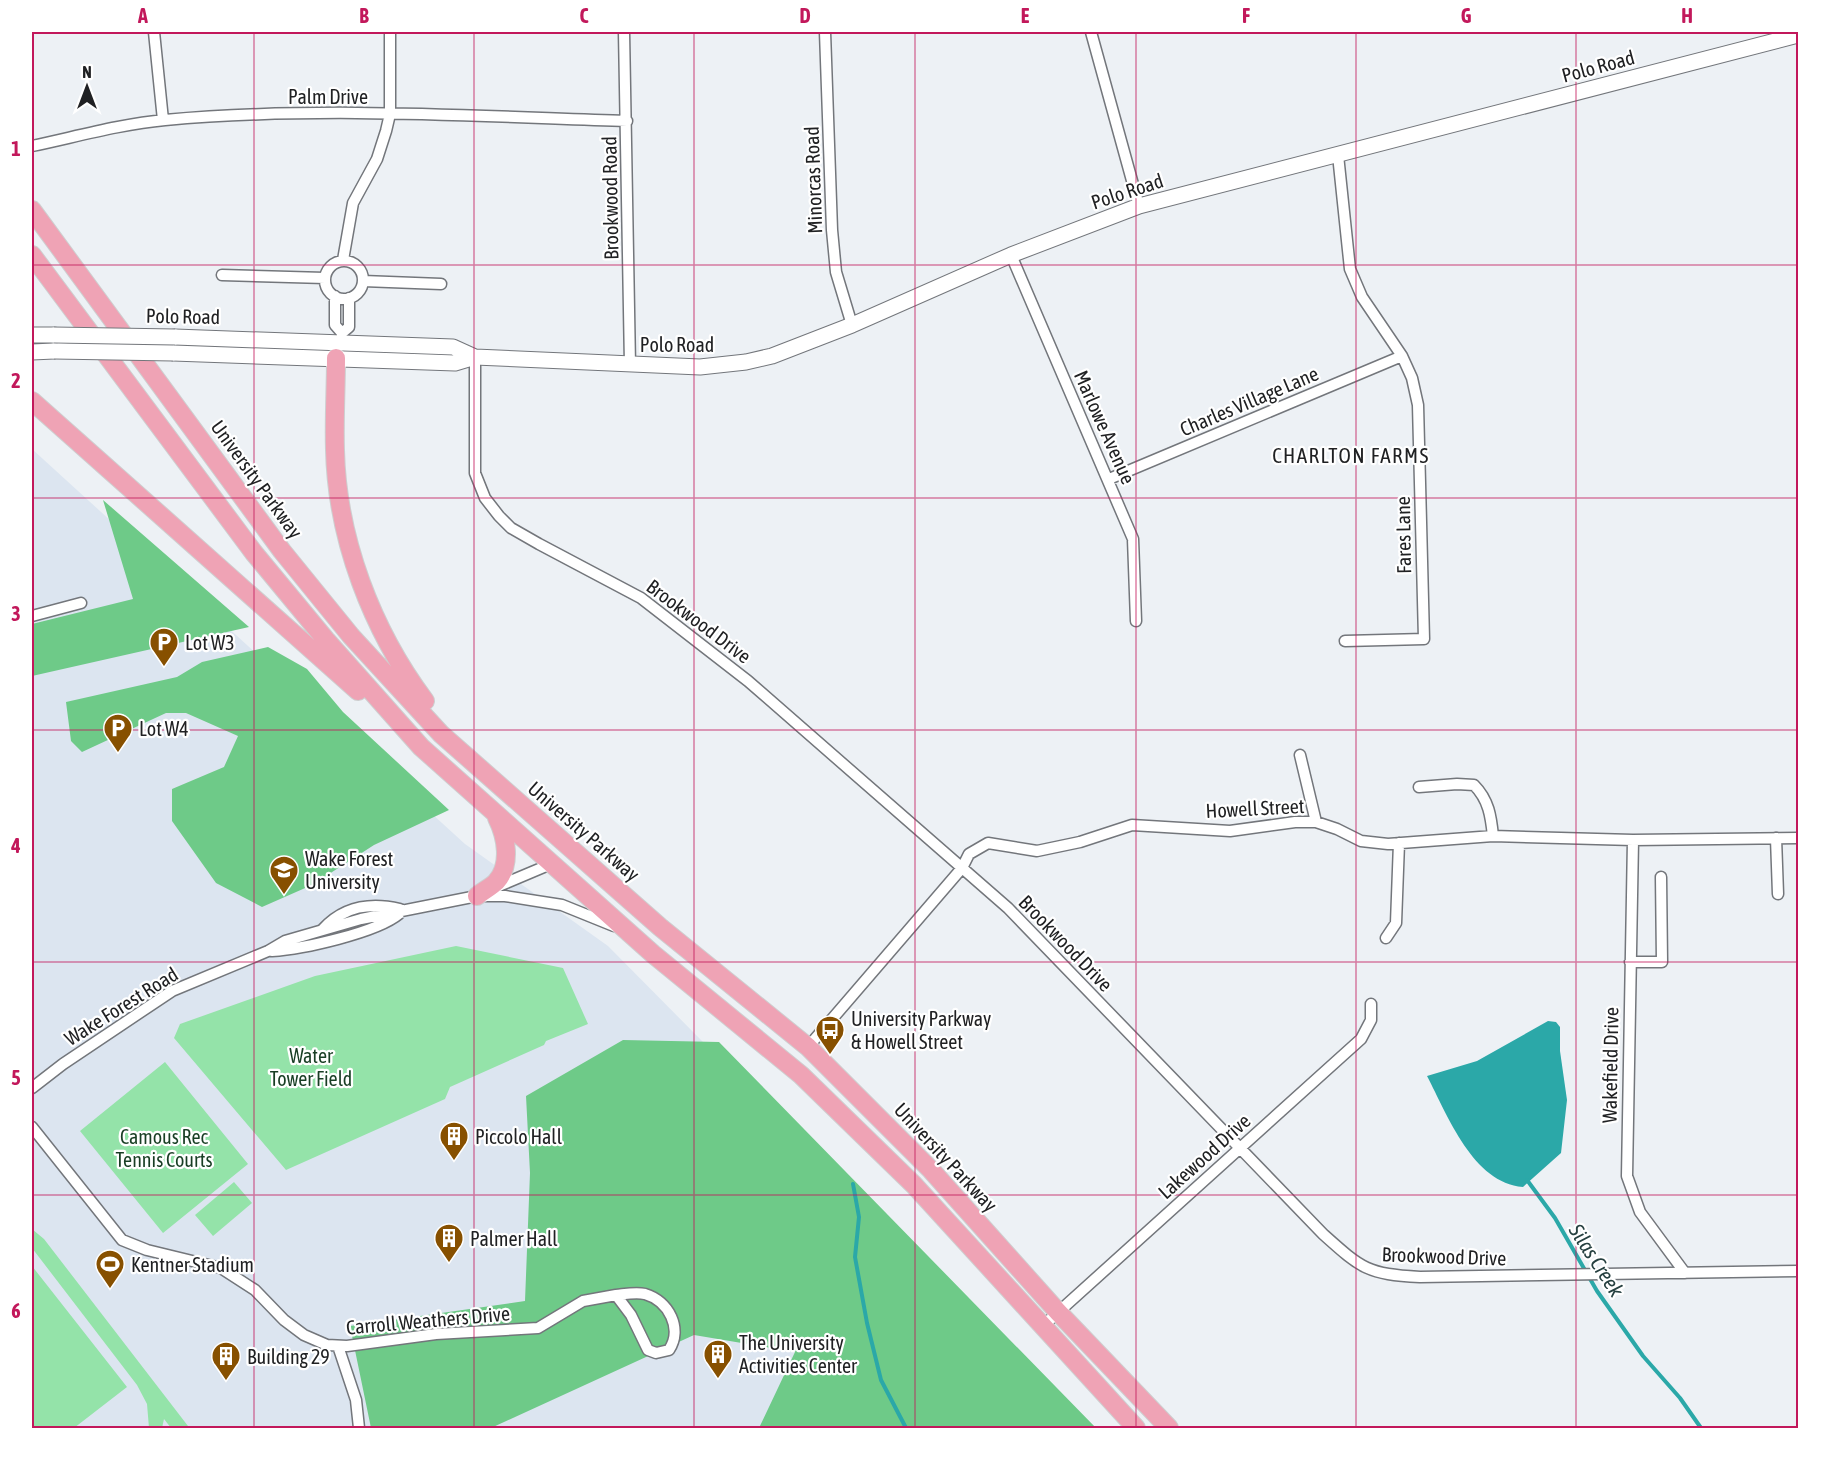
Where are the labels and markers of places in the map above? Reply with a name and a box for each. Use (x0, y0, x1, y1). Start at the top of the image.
parking icon: Lot W3 (148, 626, 180, 668)
place label: Lot W3 (185, 631, 235, 654)
parking icon: Lot W4 (102, 712, 134, 754)
place label: Lot W4 (139, 717, 189, 740)
place label: Wake Forest University (305, 847, 394, 893)
school or university icon: Wake Forest University (268, 854, 300, 896)
place label: University Parkway & Howell Street (851, 1007, 991, 1053)
bus stop icon: University Parkway & Howell Street (814, 1014, 846, 1056)
building icon: Piccolo Hall (438, 1120, 470, 1162)
place label: Piccolo Hall (475, 1125, 563, 1148)
building icon: Palmer Hall (433, 1222, 465, 1264)
place label: Palmer Hall (470, 1227, 558, 1250)
sports icon: Kentner Stadium (94, 1248, 126, 1290)
place label: Kentner Stadium (131, 1253, 254, 1276)
place label: The University Activities Center (739, 1331, 858, 1377)
building icon: The University Activities Center (702, 1338, 734, 1380)
building icon: Building 29 (210, 1340, 242, 1382)
place label: Building 29 (247, 1345, 330, 1368)

